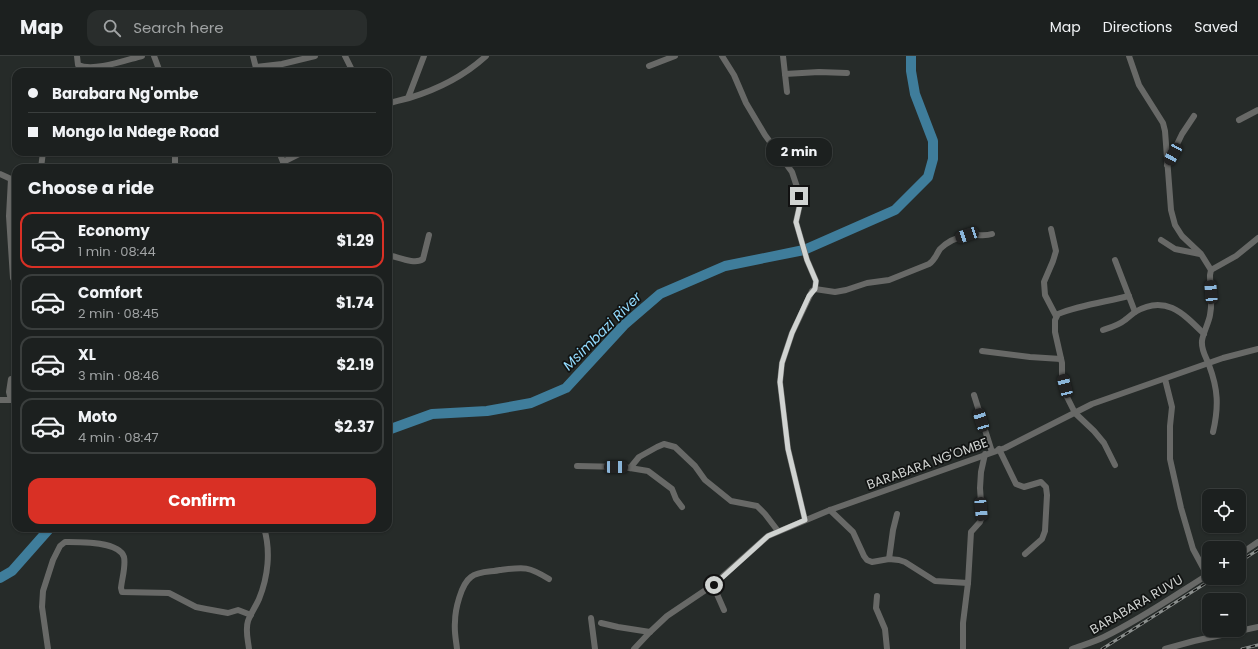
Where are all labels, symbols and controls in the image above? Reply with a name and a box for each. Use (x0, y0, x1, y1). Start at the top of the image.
search box (87, 10, 367, 46)
text: Map (20, 14, 63, 41)
icon: search (101, 17, 123, 39)
text: Search here (133, 17, 224, 38)
text: Map (1050, 17, 1081, 37)
text: Directions (1103, 17, 1172, 37)
text: Saved (1194, 17, 1238, 37)
text: Barabara Ng'ombe (52, 83, 198, 104)
text: Mongo la Ndege Road (52, 121, 219, 142)
callout: 2 min (766, 138, 832, 166)
car (1162, 141, 1184, 167)
text: 2 min (781, 142, 817, 161)
text: Choose a ride (28, 175, 154, 200)
route end (790, 187, 808, 205)
text: Economy (78, 220, 150, 241)
icon: car (30, 222, 66, 258)
car (954, 226, 980, 244)
text: $1.29 (336, 230, 374, 251)
text: 1 min · 08:44 (78, 242, 156, 261)
car (1204, 280, 1218, 304)
text: Comfort (78, 282, 142, 303)
icon: car (30, 284, 66, 320)
water label: Msimbazi River (558, 287, 646, 375)
text: $1.74 (336, 292, 374, 313)
text: 2 min · 08:45 (78, 304, 159, 323)
text: XL (78, 344, 96, 365)
icon: car (30, 346, 66, 382)
text: $2.19 (336, 354, 374, 375)
text: 3 min · 08:46 (78, 366, 159, 385)
car (1056, 373, 1074, 399)
text: Moto (78, 406, 117, 427)
car (972, 407, 990, 433)
icon: car (30, 408, 66, 444)
text: $2.37 (334, 416, 374, 437)
text: 4 min · 08:47 (78, 428, 159, 447)
street label: BARABARA NG'OMBE (864, 433, 990, 494)
car (604, 461, 628, 473)
button: Confirm (28, 478, 376, 524)
map controls (1202, 489, 1246, 637)
button: locate (1202, 489, 1246, 533)
car (974, 497, 988, 521)
button: + (1202, 541, 1246, 585)
street label: BARABARA RUVU (1086, 570, 1186, 639)
route start (705, 576, 723, 594)
button: − (1202, 593, 1246, 637)

